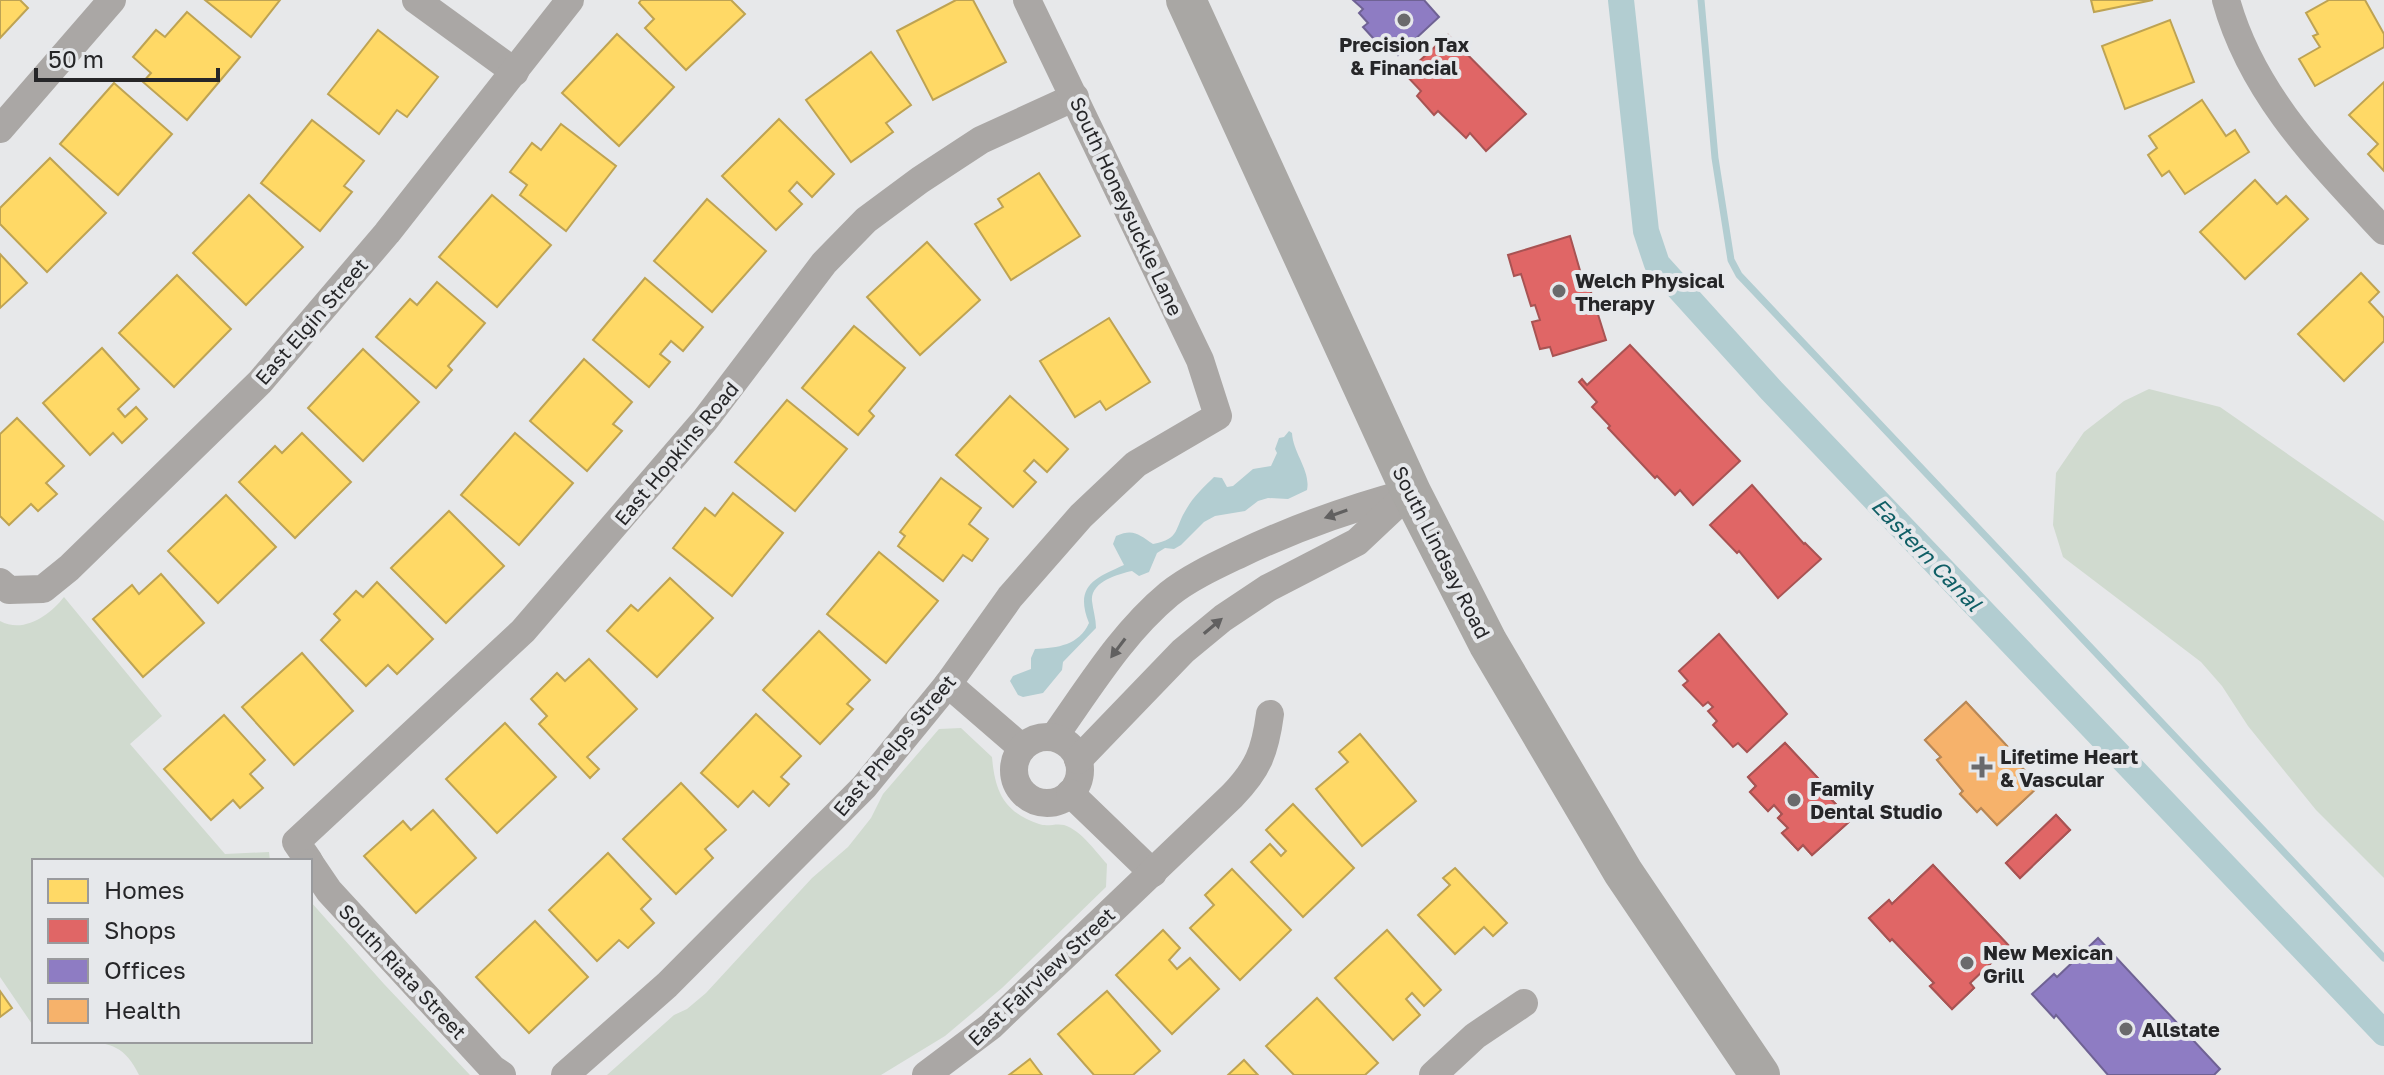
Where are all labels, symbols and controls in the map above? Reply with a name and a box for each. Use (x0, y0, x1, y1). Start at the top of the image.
marker: Precision Tax & Financial (1395, 11, 1413, 29)
scale bar (36, 32, 218, 82)
place label: Precision Tax & Financial (1339, 32, 1469, 79)
text: 50 m (48, 44, 104, 73)
street label: South Honeysuckle Lane (1066, 93, 1188, 319)
street label: East Elgin Street (250, 253, 372, 389)
place label: Welch Physical Therapy (1575, 268, 1725, 315)
marker: Welch Physical Therapy (1550, 282, 1568, 300)
street label: East Hopkins Road (609, 376, 743, 530)
street label: South Lindsay Road (1388, 462, 1496, 642)
water label: Eastern Canal (1866, 492, 1988, 617)
one-way arrow (1324, 508, 1348, 520)
one-way arrow (1202, 618, 1222, 635)
one-way arrow (1111, 638, 1127, 658)
street label: East Phelps Street (828, 669, 960, 821)
place label: Lifetime Heart & Vascular (2000, 744, 2138, 791)
marker: Lifetime Heart & Vascular (1971, 756, 1993, 778)
place label: Family Dental Studio (1810, 776, 1942, 823)
marker: Family Dental Studio (1785, 791, 1803, 809)
legend (32, 859, 312, 1043)
text: Homes (104, 875, 185, 904)
street label: South Riata Street (334, 899, 472, 1043)
street label: East Fairview Street (963, 902, 1119, 1050)
text: Shops (104, 915, 176, 944)
place label: New Mexican Grill (1983, 940, 2113, 987)
marker: New Mexican Grill (1958, 954, 1976, 972)
text: Offices (104, 955, 186, 984)
text: Health (104, 995, 181, 1024)
place label: Allstate (2142, 1017, 2220, 1041)
marker: Allstate (2117, 1020, 2135, 1038)

